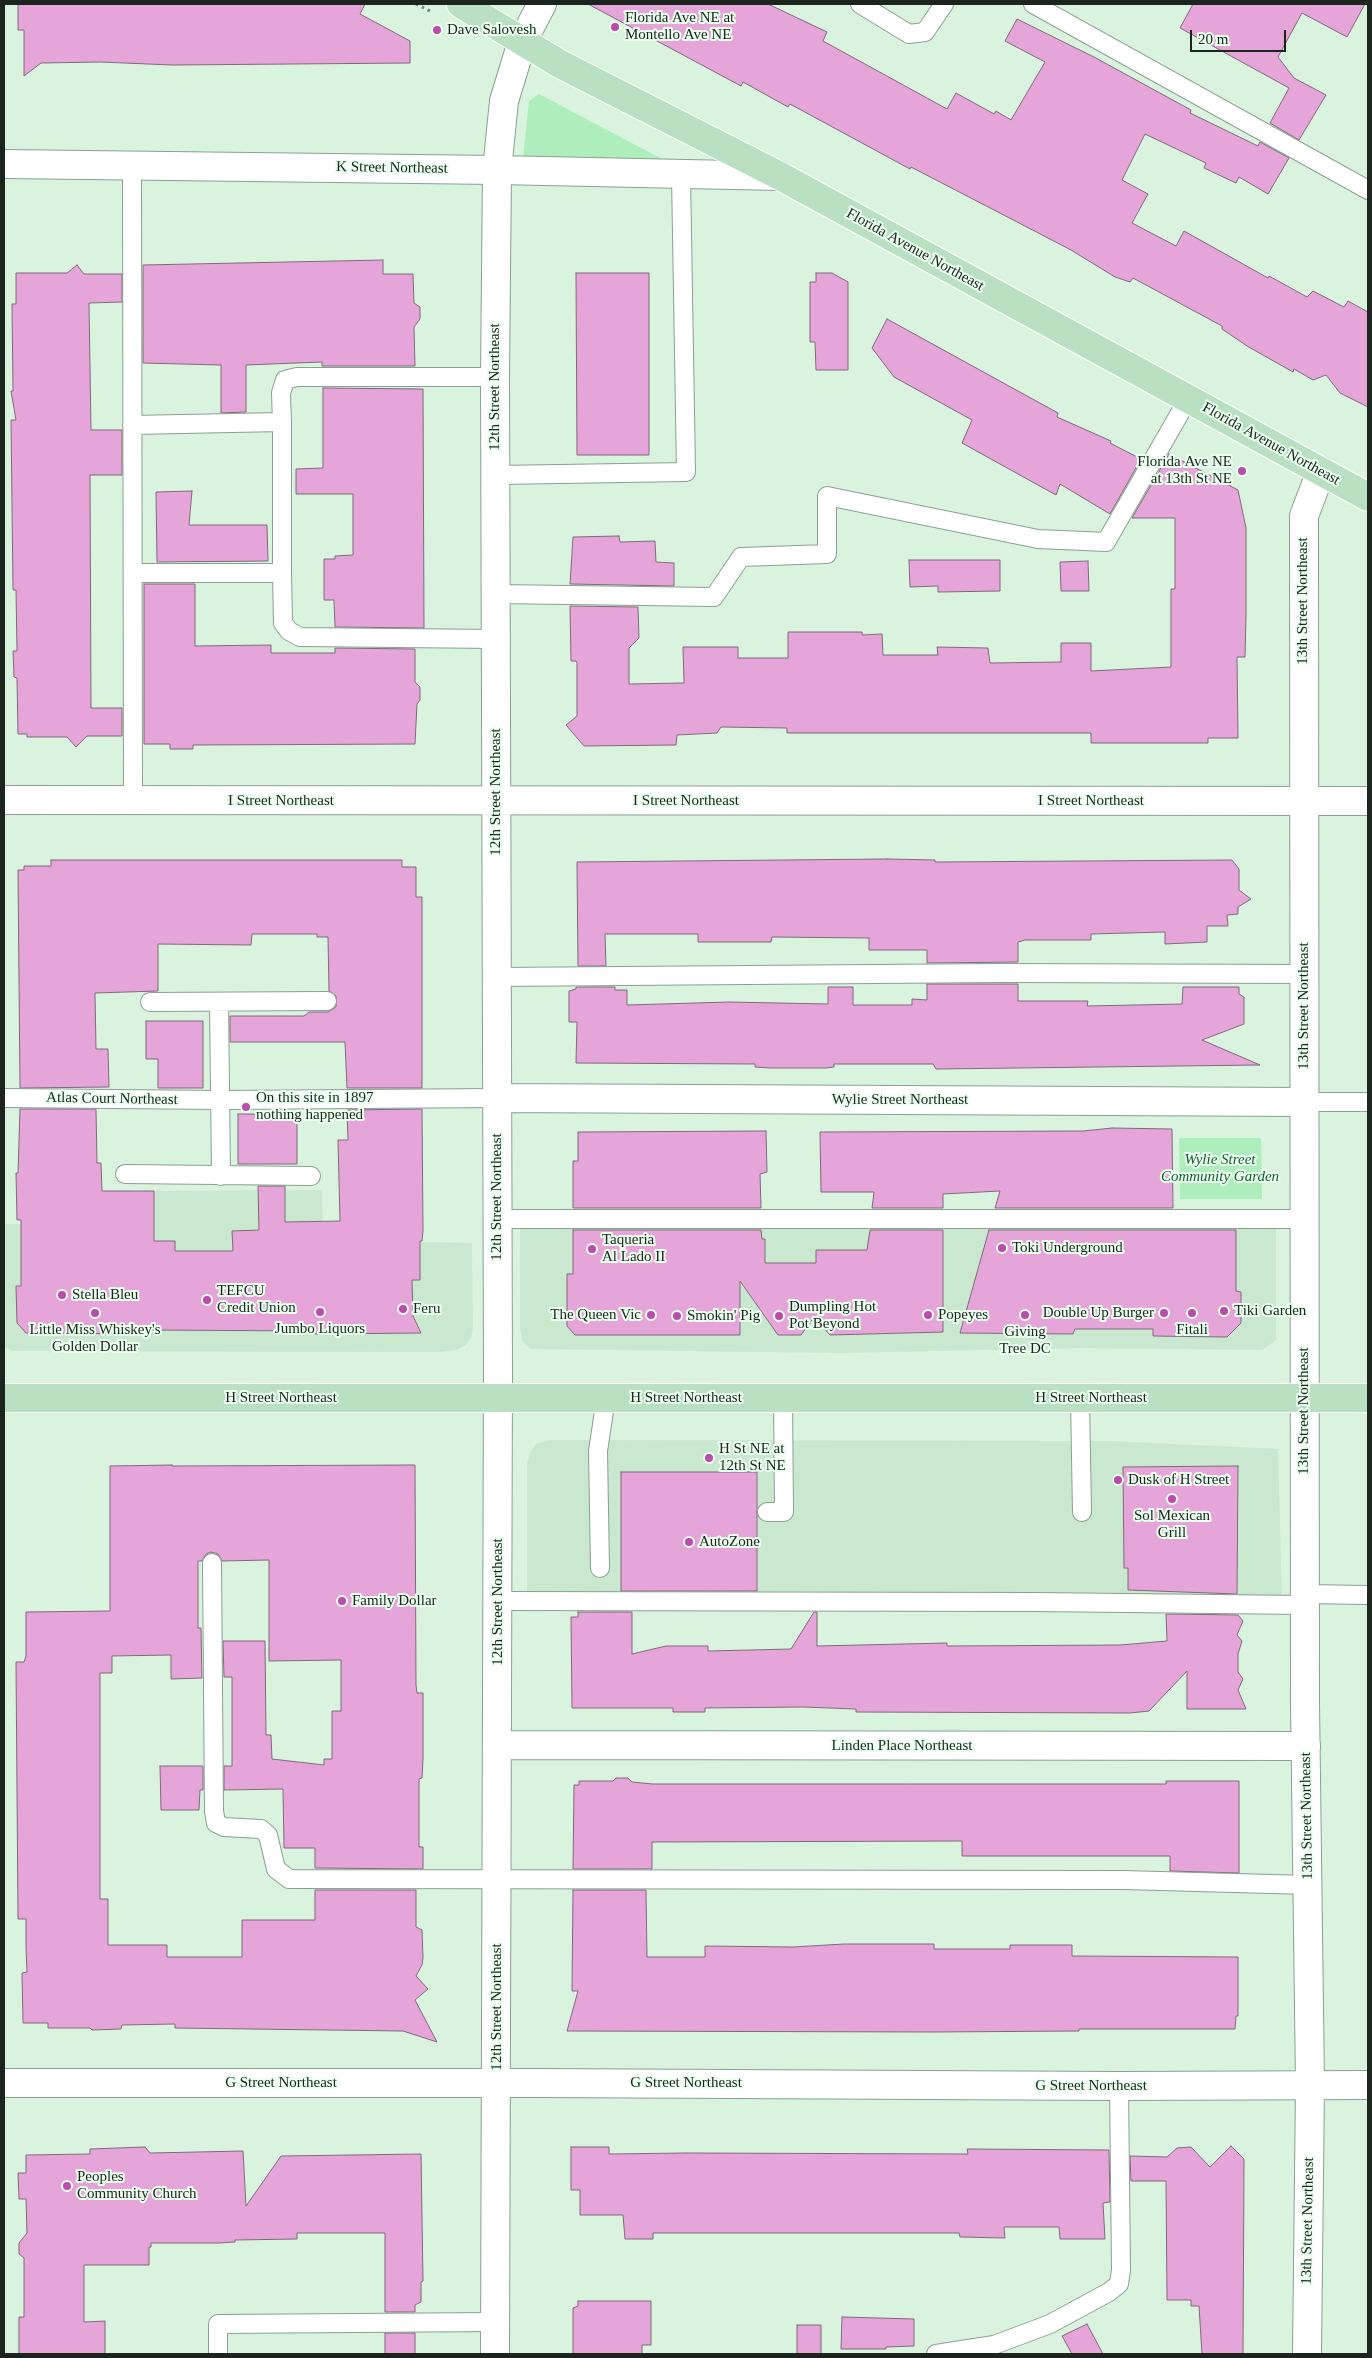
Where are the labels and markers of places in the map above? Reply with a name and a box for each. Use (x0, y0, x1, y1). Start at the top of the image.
place label: Florida Ave NE at Montello Ave NE (625, 9, 734, 44)
place label: Dave Salovesh (447, 21, 537, 39)
marker: Florida Ave NE at Montello Ave NE (609, 21, 621, 33)
marker: Dave Salovesh (431, 24, 443, 36)
place label: Florida Ave NE at 13th St NE (1137, 453, 1232, 488)
marker: Florida Ave NE at 13th St NE (1236, 465, 1248, 477)
place label: On this site in 1897 nothing happened (256, 1089, 374, 1124)
marker: On this site in 1897 nothing happened (240, 1101, 252, 1113)
place label: Taqueria Al Lado II (602, 1231, 665, 1266)
place label: Toki Underground (1012, 1239, 1123, 1257)
marker: Toki Underground (996, 1242, 1008, 1254)
marker: Taqueria Al Lado II (586, 1243, 598, 1255)
place label: TEFCU Credit Union (217, 1282, 296, 1317)
place label: Stella Bleu (72, 1286, 138, 1304)
marker: Stella Bleu (56, 1289, 68, 1301)
marker: TEFCU Credit Union (201, 1294, 213, 1306)
place label: Dumpling Hot Pot Beyond (789, 1298, 876, 1333)
place label: Feru (413, 1300, 440, 1318)
place label: Tiki Garden (1234, 1302, 1306, 1320)
marker: Feru (397, 1303, 409, 1315)
place label: Double Up Burger (1043, 1304, 1154, 1322)
marker: Tiki Garden (1218, 1305, 1230, 1317)
marker: Jumbo Liquors (314, 1306, 326, 1318)
place label: The Queen Vic (550, 1306, 641, 1324)
place label: Popeyes (938, 1306, 988, 1324)
marker: Little Miss Whiskey's Golden Dollar (89, 1307, 101, 1319)
place label: Smokin' Pig (687, 1307, 760, 1325)
marker: Double Up Burger (1158, 1307, 1170, 1319)
marker: Fitali (1186, 1307, 1198, 1319)
marker: The Queen Vic (645, 1309, 657, 1321)
marker: Popeyes (922, 1309, 934, 1321)
marker: Giving Tree DC (1019, 1309, 1031, 1321)
marker: Smokin' Pig (671, 1310, 683, 1322)
marker: Dumpling Hot Pot Beyond (773, 1310, 785, 1322)
place label: Jumbo Liquors (275, 1320, 365, 1338)
place label: Little Miss Whiskey's Golden Dollar (29, 1321, 161, 1356)
place label: Fitali (1176, 1321, 1208, 1339)
place label: Giving Tree DC (999, 1323, 1051, 1358)
place label: H St NE at 12th St NE (719, 1440, 786, 1475)
marker: H St NE at 12th St NE (703, 1452, 715, 1464)
place label: Dusk of H Street (1128, 1471, 1229, 1489)
marker: Dusk of H Street (1112, 1474, 1124, 1486)
marker: Sol Mexican Grill (1166, 1493, 1178, 1505)
place label: Sol Mexican Grill (1134, 1507, 1210, 1542)
place label: AutoZone (699, 1533, 760, 1551)
marker: AutoZone (683, 1536, 695, 1548)
place label: Family Dollar (352, 1592, 437, 1610)
marker: Family Dollar (336, 1595, 348, 1607)
place label: Peoples Community Church (77, 2168, 197, 2203)
marker: Peoples Community Church (61, 2180, 73, 2192)

